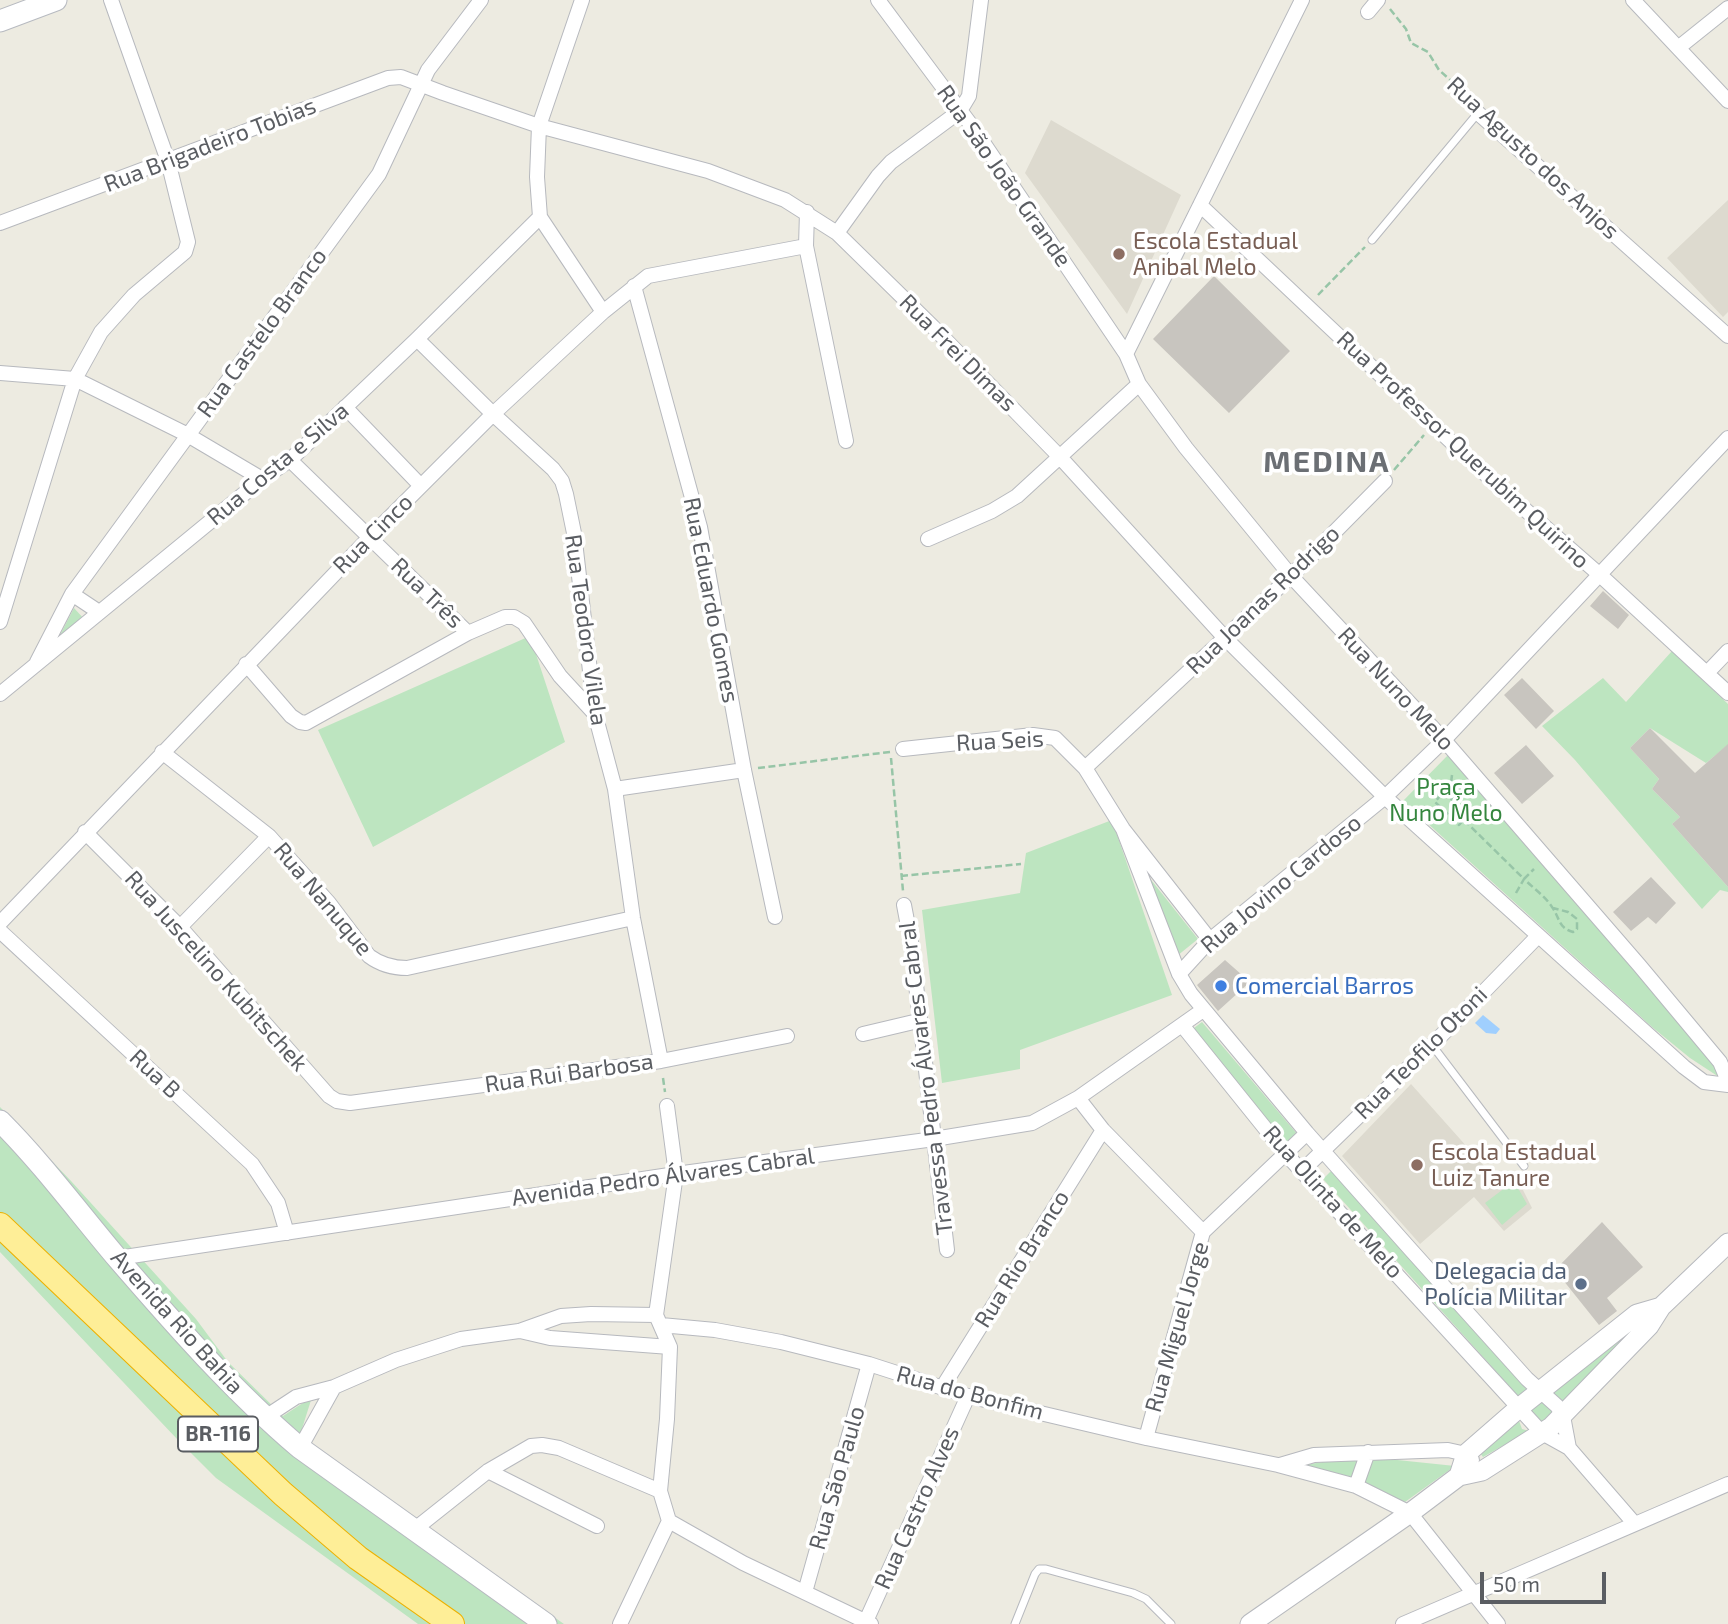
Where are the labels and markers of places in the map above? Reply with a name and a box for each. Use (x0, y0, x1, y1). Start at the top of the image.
place label: Escola Estadual Anibal Melo (1133, 227, 1298, 281)
marker: Escola Estadual Anibal Melo (1111, 246, 1127, 262)
place label: Comercial Barros (1235, 972, 1414, 1000)
marker: Comercial Barros (1213, 978, 1229, 994)
place label: Escola Estadual Luiz Tanure (1431, 1138, 1596, 1192)
marker: Escola Estadual Luiz Tanure (1409, 1157, 1425, 1173)
place label: Delegacia da Polícia Militar (1424, 1257, 1567, 1311)
marker: Delegacia da Polícia Militar (1573, 1276, 1589, 1292)

